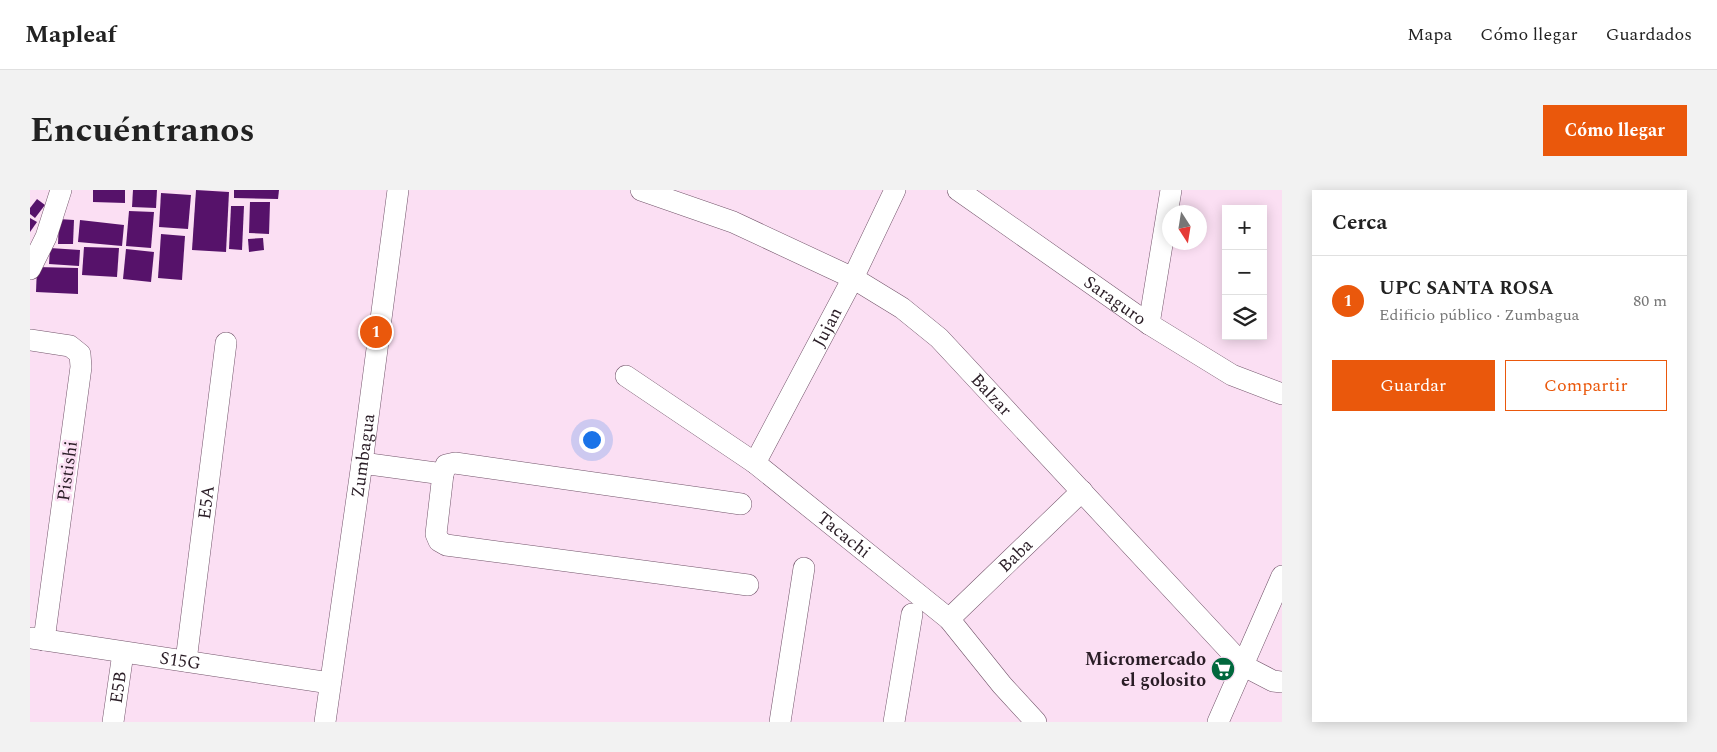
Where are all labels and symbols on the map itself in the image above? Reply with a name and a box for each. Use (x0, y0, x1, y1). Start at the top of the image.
north arrow (1162, 205, 1207, 250)
street label: Saraguro (1078, 269, 1152, 332)
street label: Jujan (806, 302, 849, 352)
pin: 1 (360, 313, 392, 351)
street label: Balzar (964, 367, 1018, 422)
street label: Zumbagua (344, 412, 382, 500)
your location (579, 427, 605, 453)
street label: Pistishi (50, 439, 85, 503)
street label: E5A (191, 484, 222, 521)
street label: Tacachi (811, 505, 877, 565)
street label: Baba (992, 532, 1039, 579)
street label: S15G (158, 644, 203, 677)
place label: Micromercado el golosito (1085, 646, 1206, 694)
supermarket icon: Micromercado el golosito (1210, 656, 1236, 682)
street label: E5B (103, 669, 134, 706)

